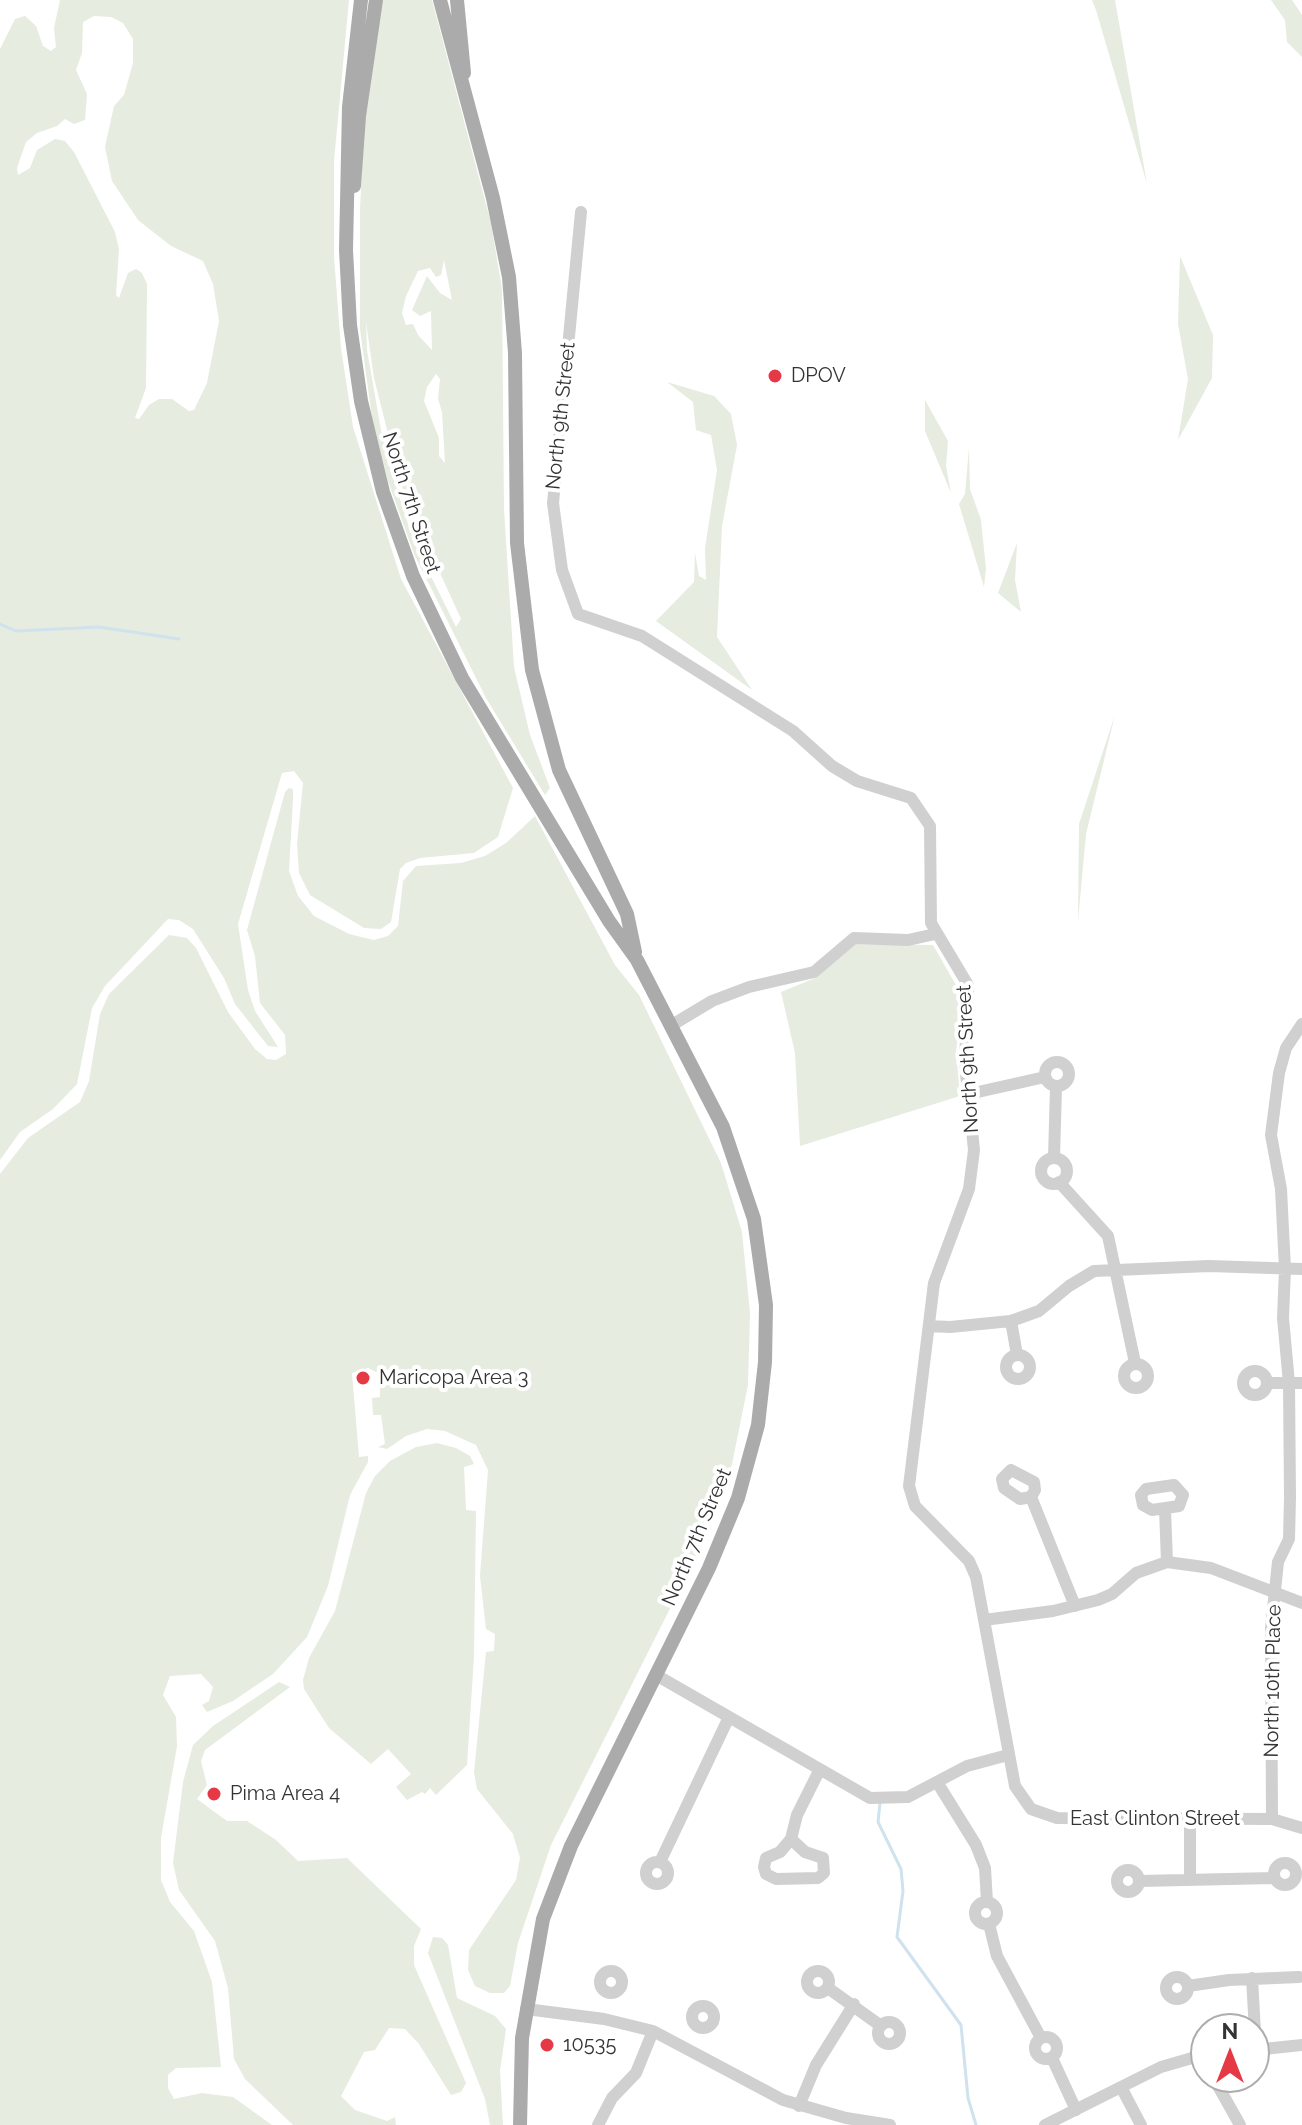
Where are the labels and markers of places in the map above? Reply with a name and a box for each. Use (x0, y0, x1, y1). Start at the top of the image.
place label: DPOV (791, 364, 846, 388)
marker: DPOV (766, 367, 784, 385)
place label: Maricopa Area 3 (379, 1366, 528, 1390)
marker: Maricopa Area 3 (354, 1369, 372, 1387)
place label: Pima Area 4 (230, 1782, 340, 1806)
marker: Pima Area 4 (205, 1785, 223, 1803)
place label: 10535 (563, 2033, 616, 2057)
marker: 10535 (538, 2036, 556, 2054)

